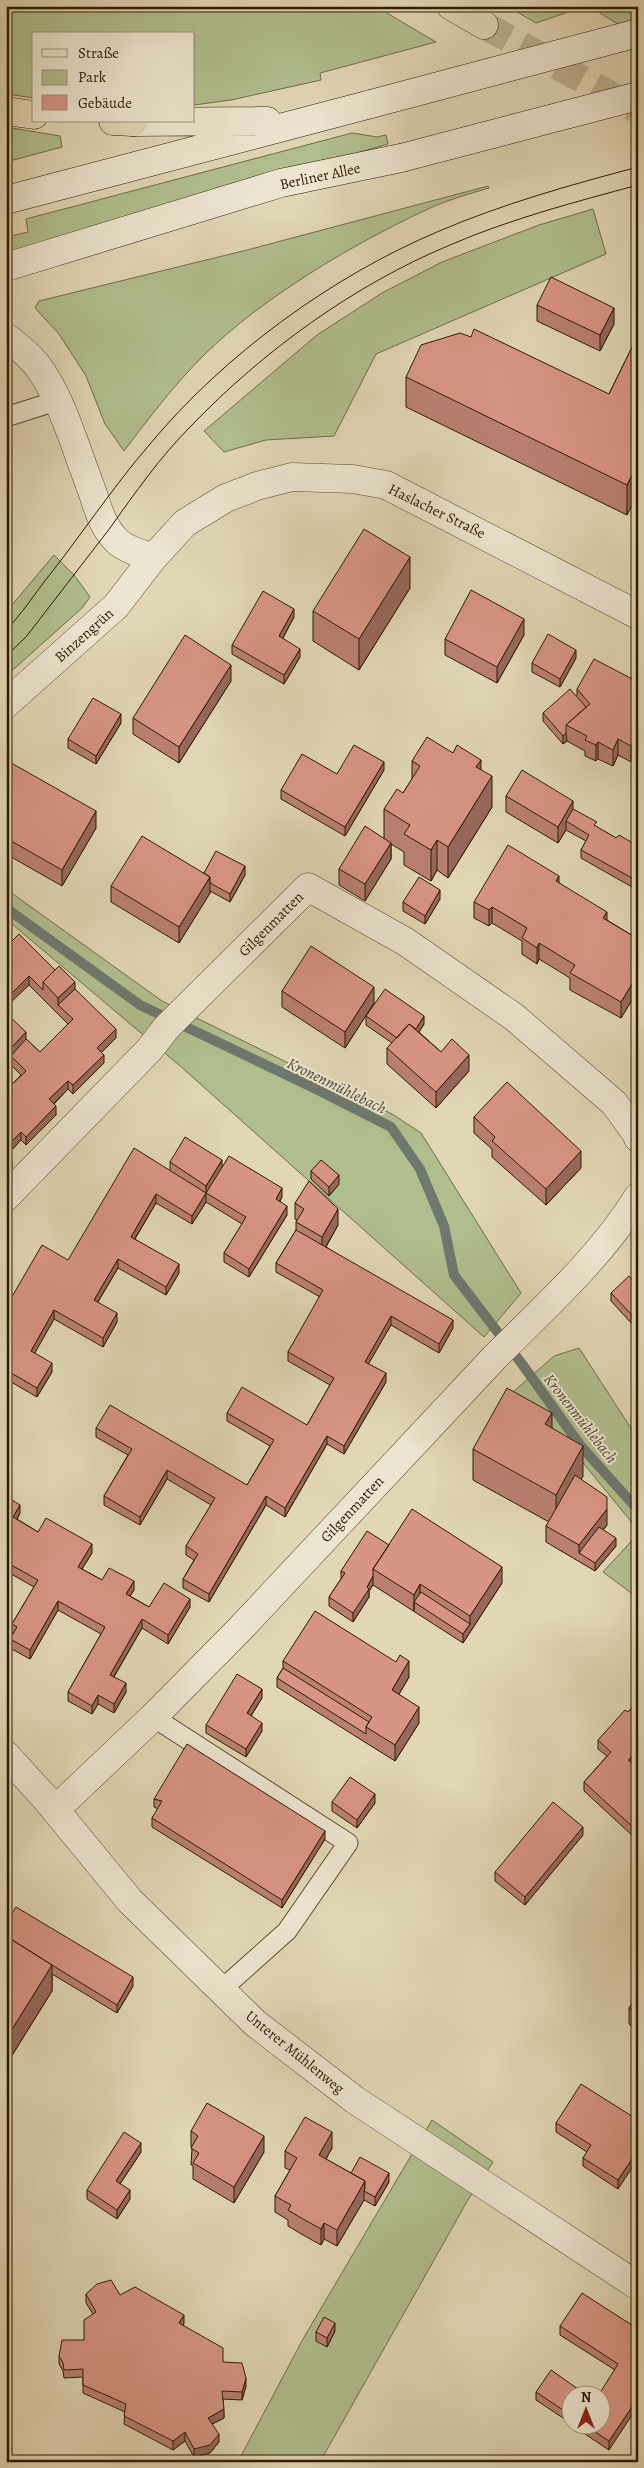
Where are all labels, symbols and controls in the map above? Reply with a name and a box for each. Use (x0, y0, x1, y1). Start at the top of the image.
legend (32, 32, 195, 122)
text: Straße (78, 43, 119, 63)
text: Park (78, 67, 107, 87)
text: Gebäude (78, 93, 132, 113)
street label: Berliner Allee (278, 158, 362, 194)
street label: Haslacher Straße (385, 479, 489, 543)
street label: Binzengrün (50, 603, 118, 667)
street label: Gilgenmatten (234, 887, 308, 961)
water label: Kronenmühlebach (283, 1052, 390, 1120)
water label: Kronenmühlebach (538, 1369, 622, 1468)
street label: Gilgenmatten (316, 1471, 388, 1547)
street label: Unterer Mühlenweg (241, 2006, 349, 2098)
north arrow (562, 2386, 612, 2436)
text: N (581, 2388, 591, 2407)

